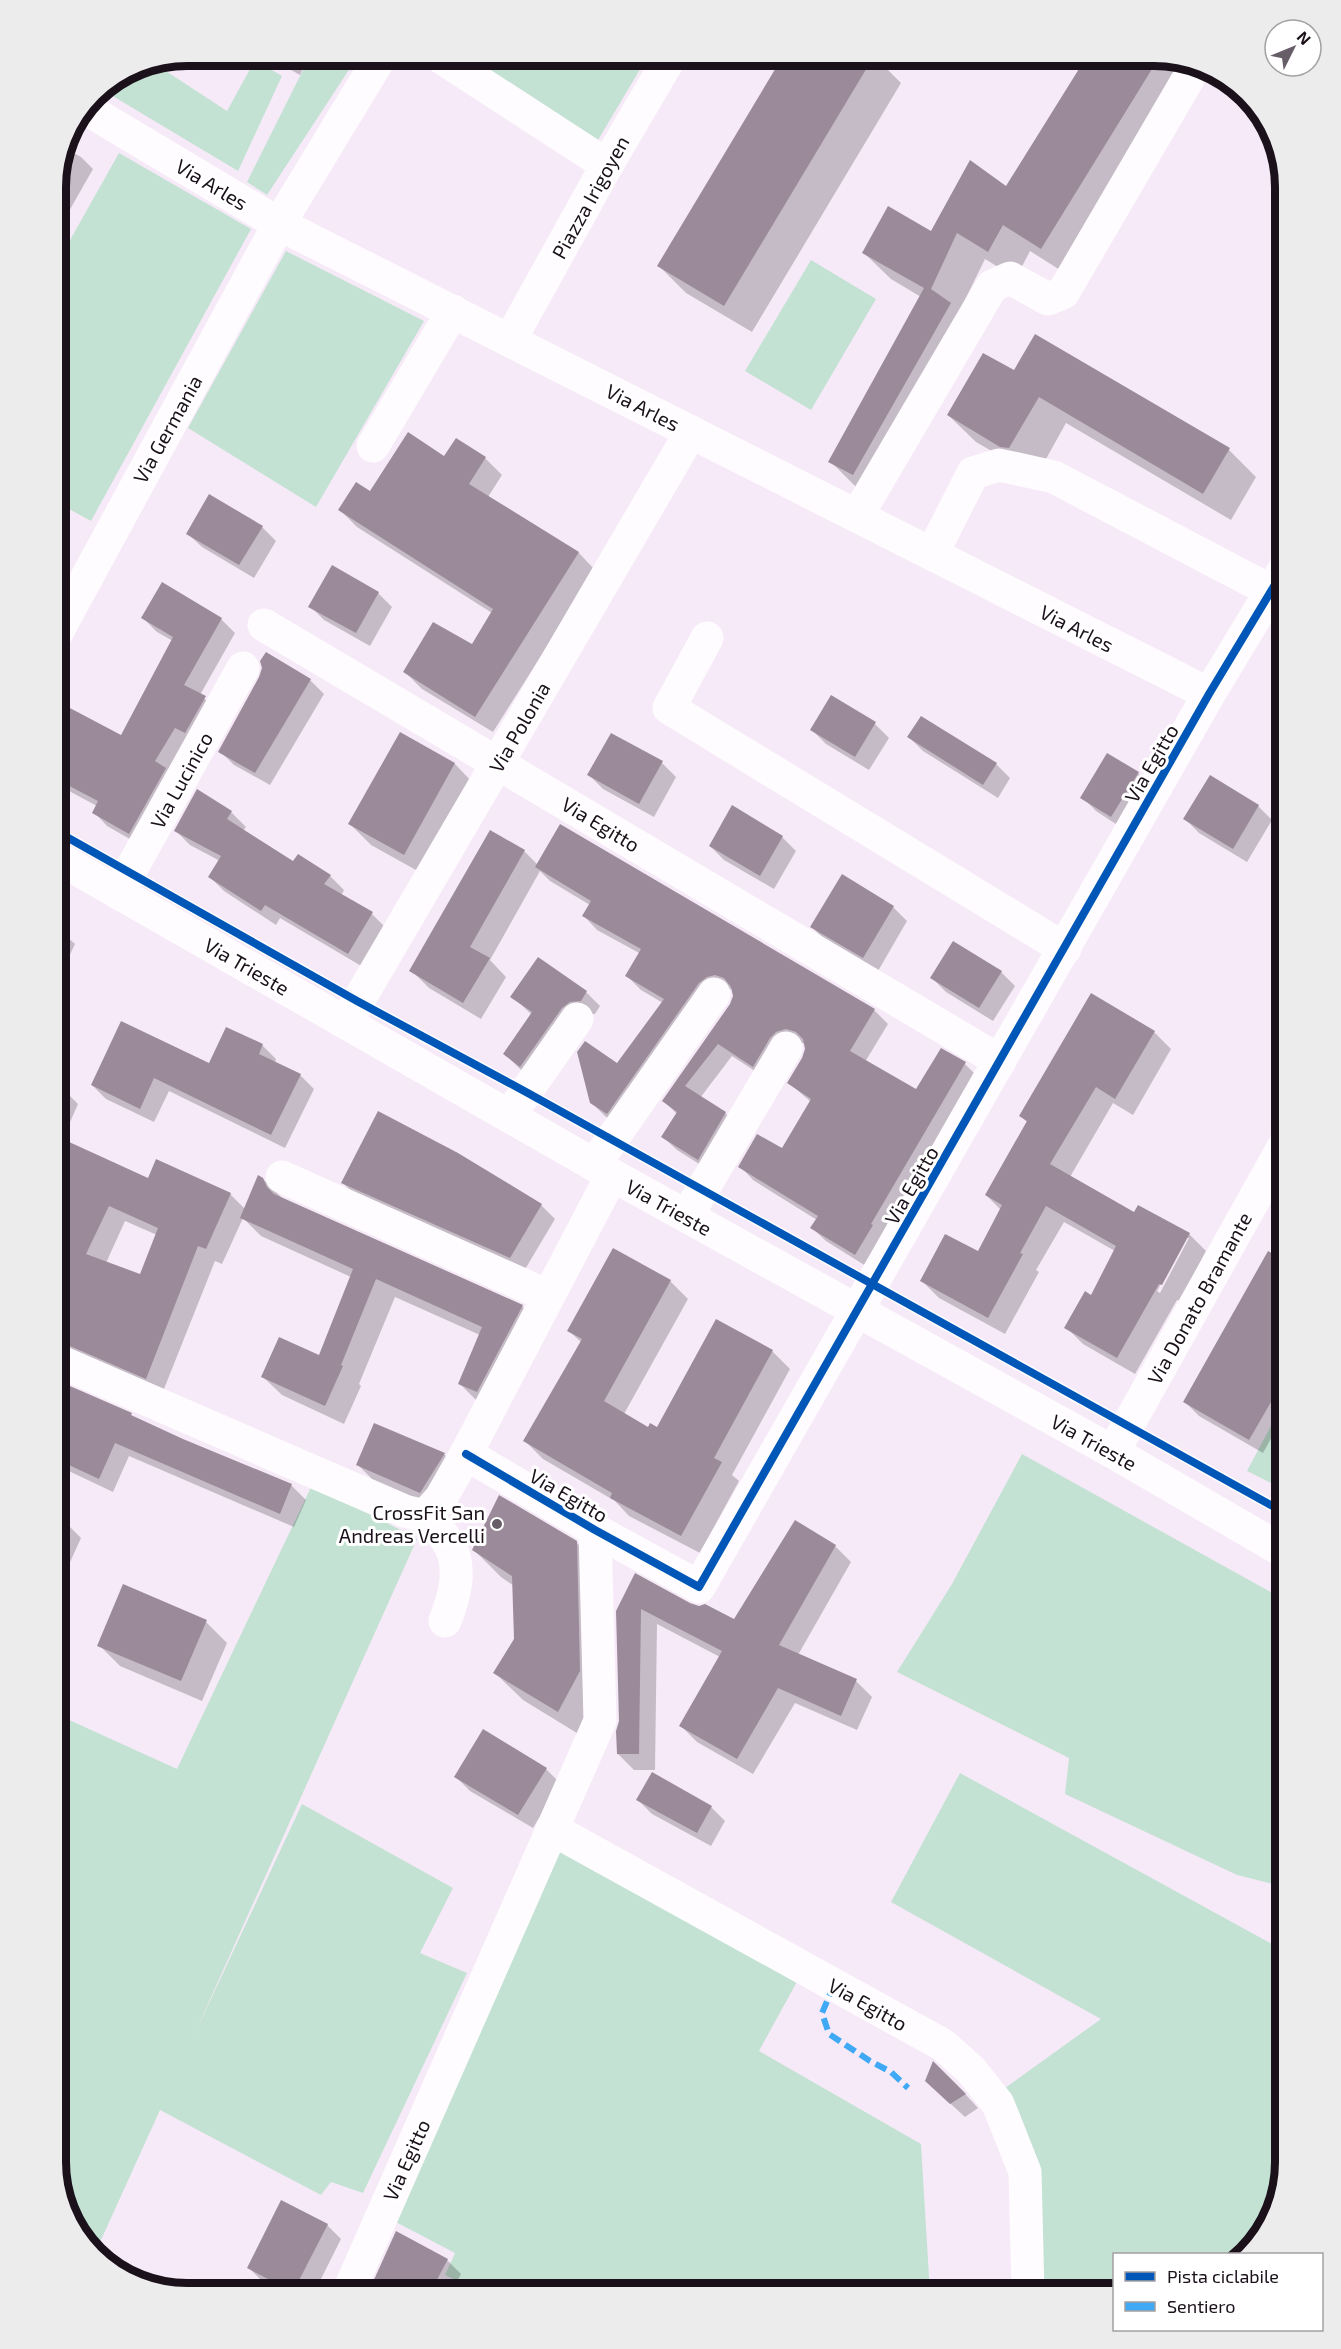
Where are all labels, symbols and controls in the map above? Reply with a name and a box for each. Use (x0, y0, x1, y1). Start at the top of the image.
north arrow (1263, 18, 1323, 78)
text: N (1293, 27, 1315, 48)
street label: Piazza Irigoyen (546, 131, 634, 263)
street label: Via Arles (172, 153, 252, 215)
street label: Via Germania (127, 371, 207, 487)
street label: Via Arles (602, 378, 684, 436)
street label: Via Arles (1036, 599, 1118, 657)
street label: Via Polonia (483, 677, 555, 777)
street label: Via Egitto (1119, 720, 1183, 806)
street label: Via Lucinico (145, 728, 217, 832)
street label: Via Egitto (558, 791, 644, 857)
street label: Via Trieste (200, 932, 294, 1000)
street label: Via Egitto (879, 1142, 943, 1228)
street label: Via Trieste (622, 1174, 716, 1240)
street label: Via Donato Bramante (1142, 1208, 1256, 1388)
street label: Via Trieste (1047, 1409, 1141, 1475)
street label: Via Egitto (526, 1463, 612, 1527)
place label: CrossFit San Andreas Vercelli (339, 1500, 485, 1547)
marker: CrossFit San Andreas Vercelli (490, 1517, 504, 1531)
street label: Via Egitto (824, 1973, 912, 2035)
street label: Via Egitto (377, 2116, 435, 2204)
legend (1113, 2253, 1323, 2331)
text: Pista ciclabile (1167, 2265, 1279, 2287)
text: Sentiero (1167, 2295, 1235, 2317)

